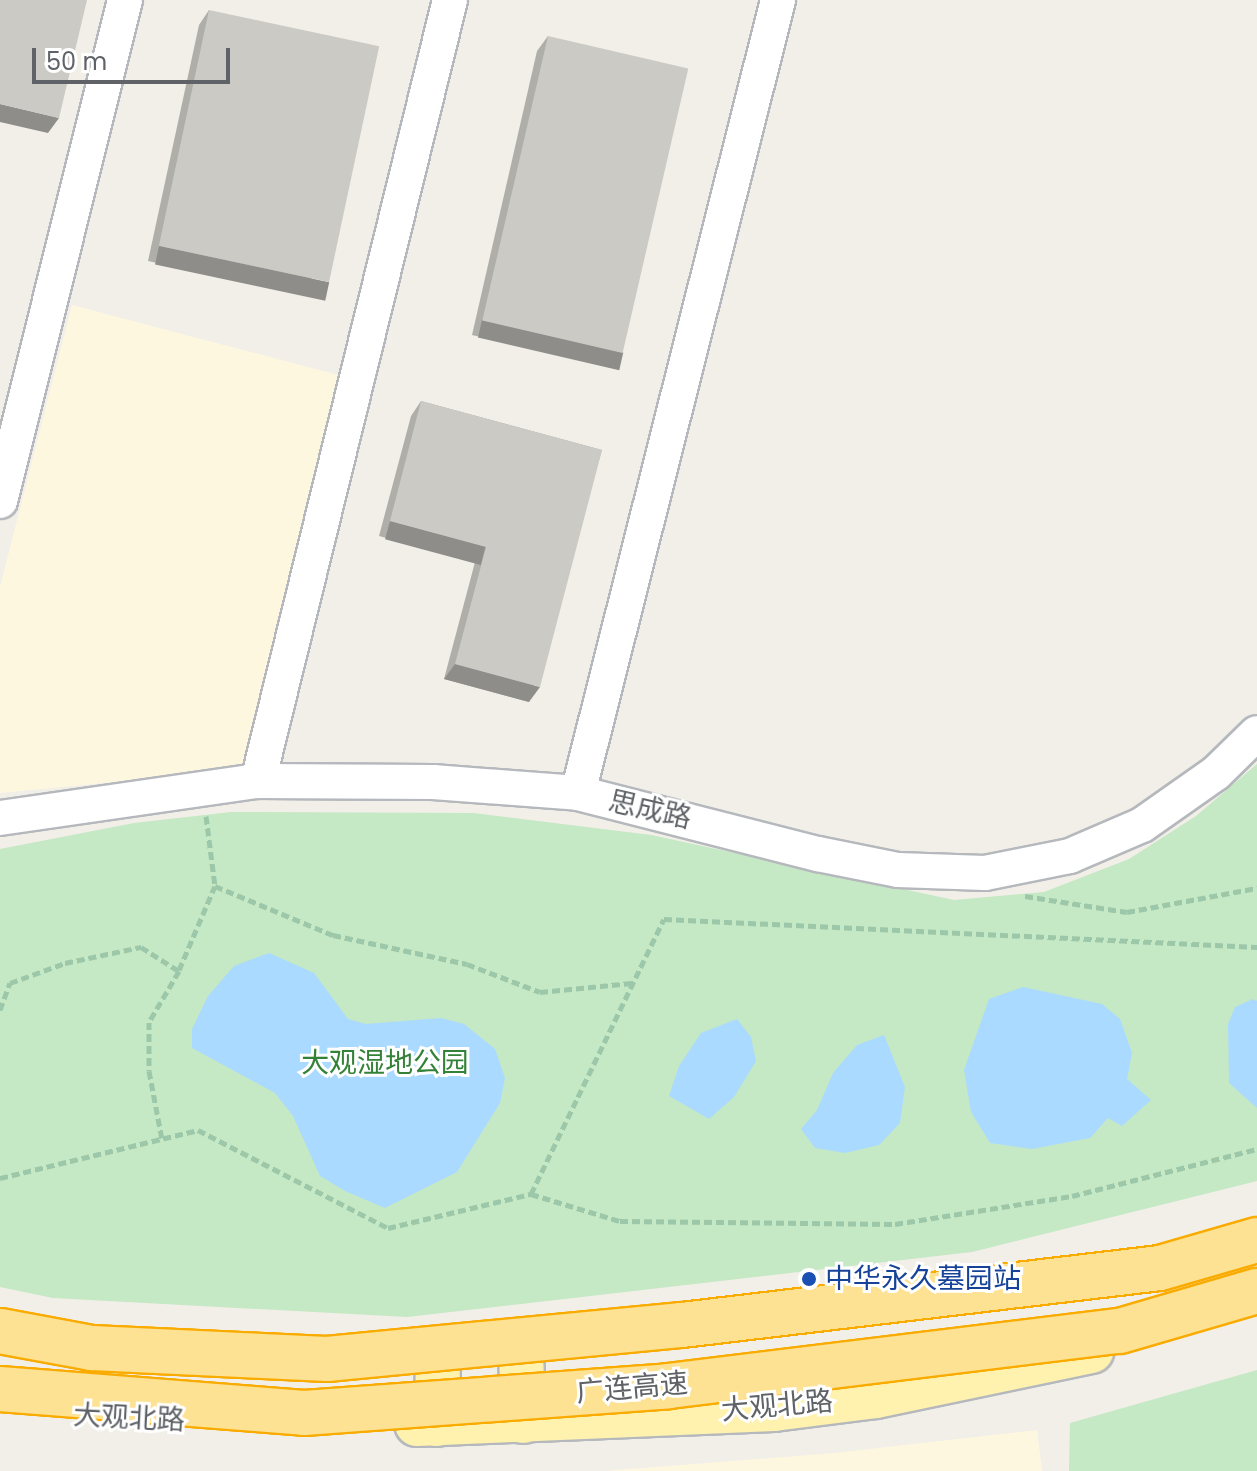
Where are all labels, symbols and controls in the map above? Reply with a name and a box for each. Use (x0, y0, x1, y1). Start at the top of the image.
scale bar (36, 32, 234, 82)
text: 50 m (46, 45, 107, 78)
street label: 思成路 (605, 784, 695, 836)
park label: 大观湿地公园 (301, 1046, 469, 1080)
place label: 中华永久墓园站 (825, 1262, 1021, 1296)
marker: 中华永久墓园站 (800, 1270, 818, 1288)
street label: 广连高速 (575, 1366, 689, 1410)
street label: 大观北路 (720, 1384, 834, 1428)
street label: 大观北路 (72, 1398, 186, 1438)

